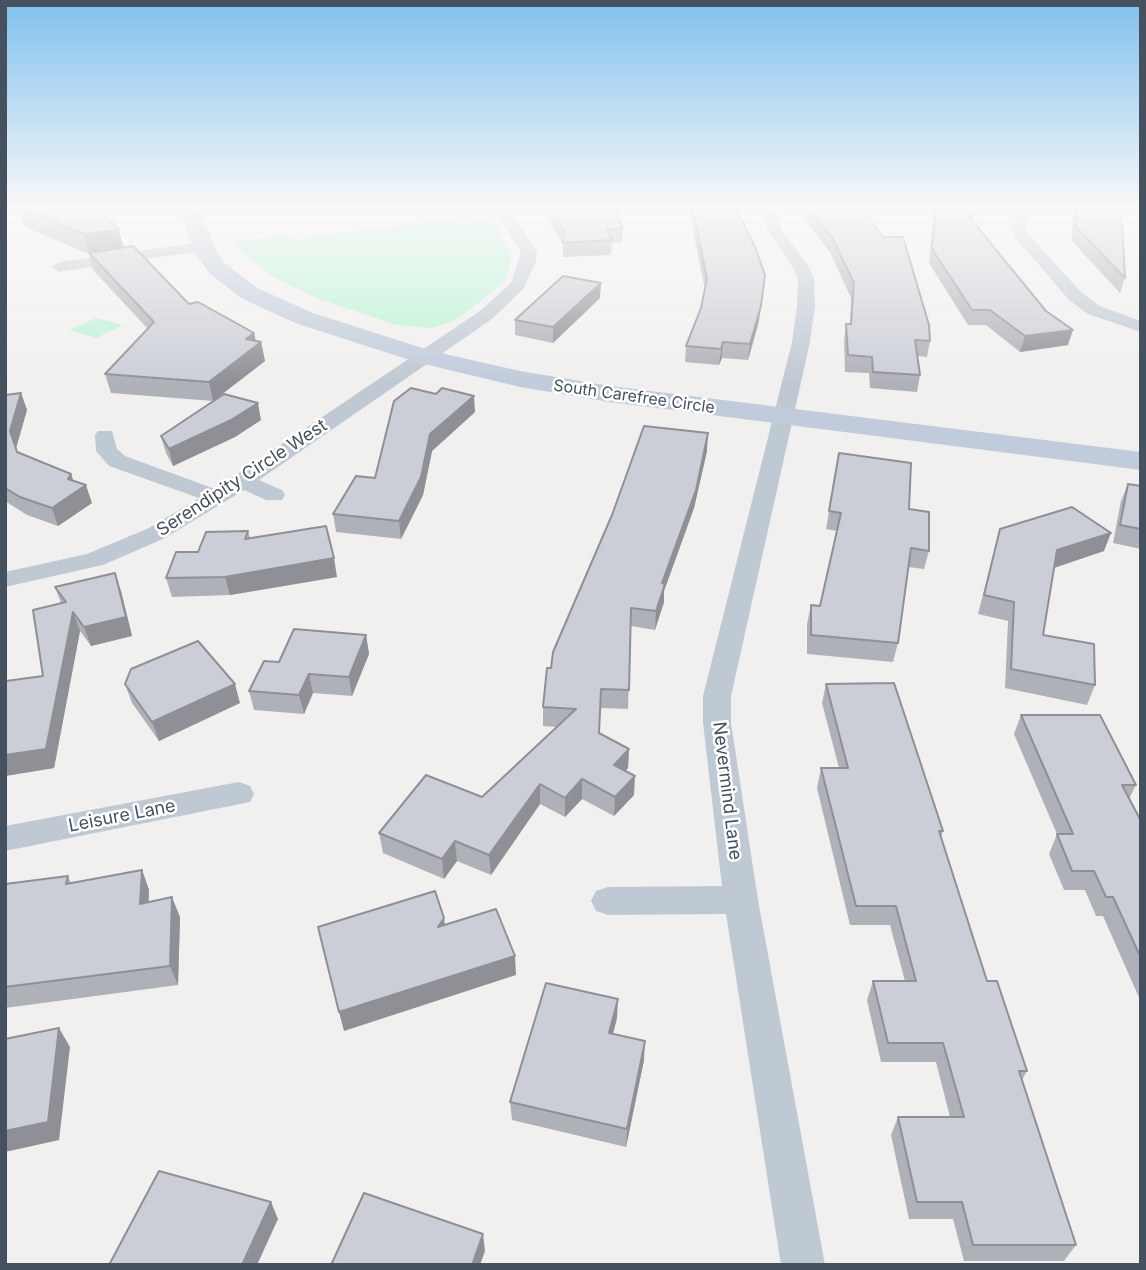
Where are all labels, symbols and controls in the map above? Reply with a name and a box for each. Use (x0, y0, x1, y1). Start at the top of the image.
street label: South Carefree Circle (552, 376, 716, 418)
street label: Serendipity Circle West (153, 415, 331, 541)
street label: Nevermind Lane (708, 721, 746, 861)
street label: Leisure Lane (67, 795, 177, 837)

